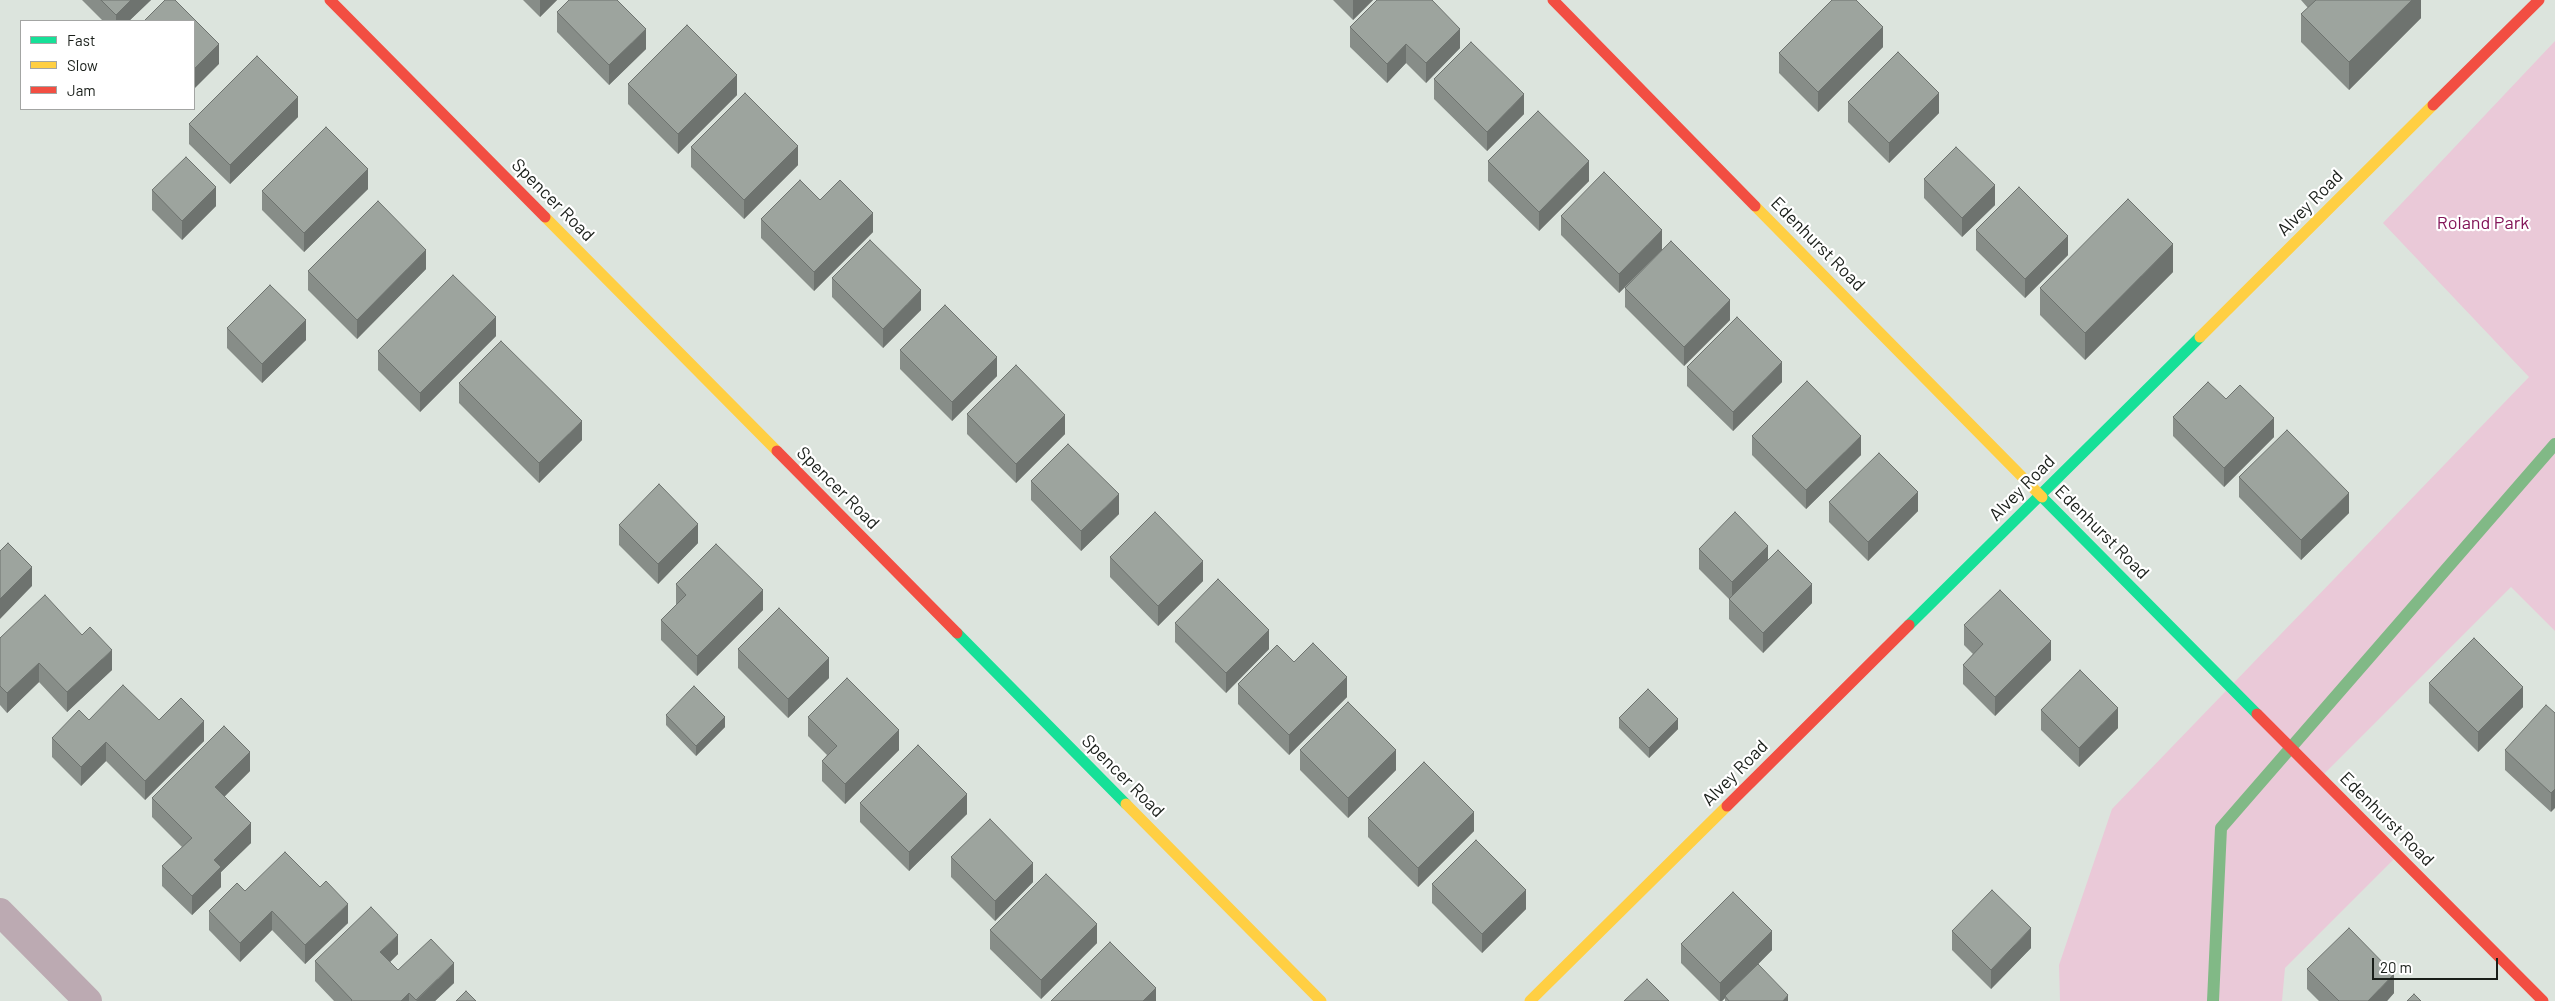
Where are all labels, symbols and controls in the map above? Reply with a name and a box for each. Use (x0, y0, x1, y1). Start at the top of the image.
legend (20, 20, 195, 110)
text: Fast (67, 31, 95, 49)
text: Slow (67, 56, 98, 74)
text: Jam (67, 81, 96, 99)
street label: Spencer Road (507, 154, 599, 246)
street label: Alvey Road (2273, 166, 2347, 240)
street label: Edenhurst Road (1766, 192, 1870, 296)
park label: Roland Park (2437, 212, 2529, 234)
street label: Spencer Road (792, 442, 884, 534)
street label: Alvey Road (1985, 451, 2059, 525)
street label: Edenhurst Road (2050, 480, 2154, 584)
street label: Spencer Road (1077, 730, 1169, 822)
street label: Alvey Road (1698, 736, 1772, 810)
street label: Edenhurst Road (2335, 767, 2439, 871)
scale bar (2375, 948, 2501, 980)
text: 20 m (2380, 958, 2412, 976)

